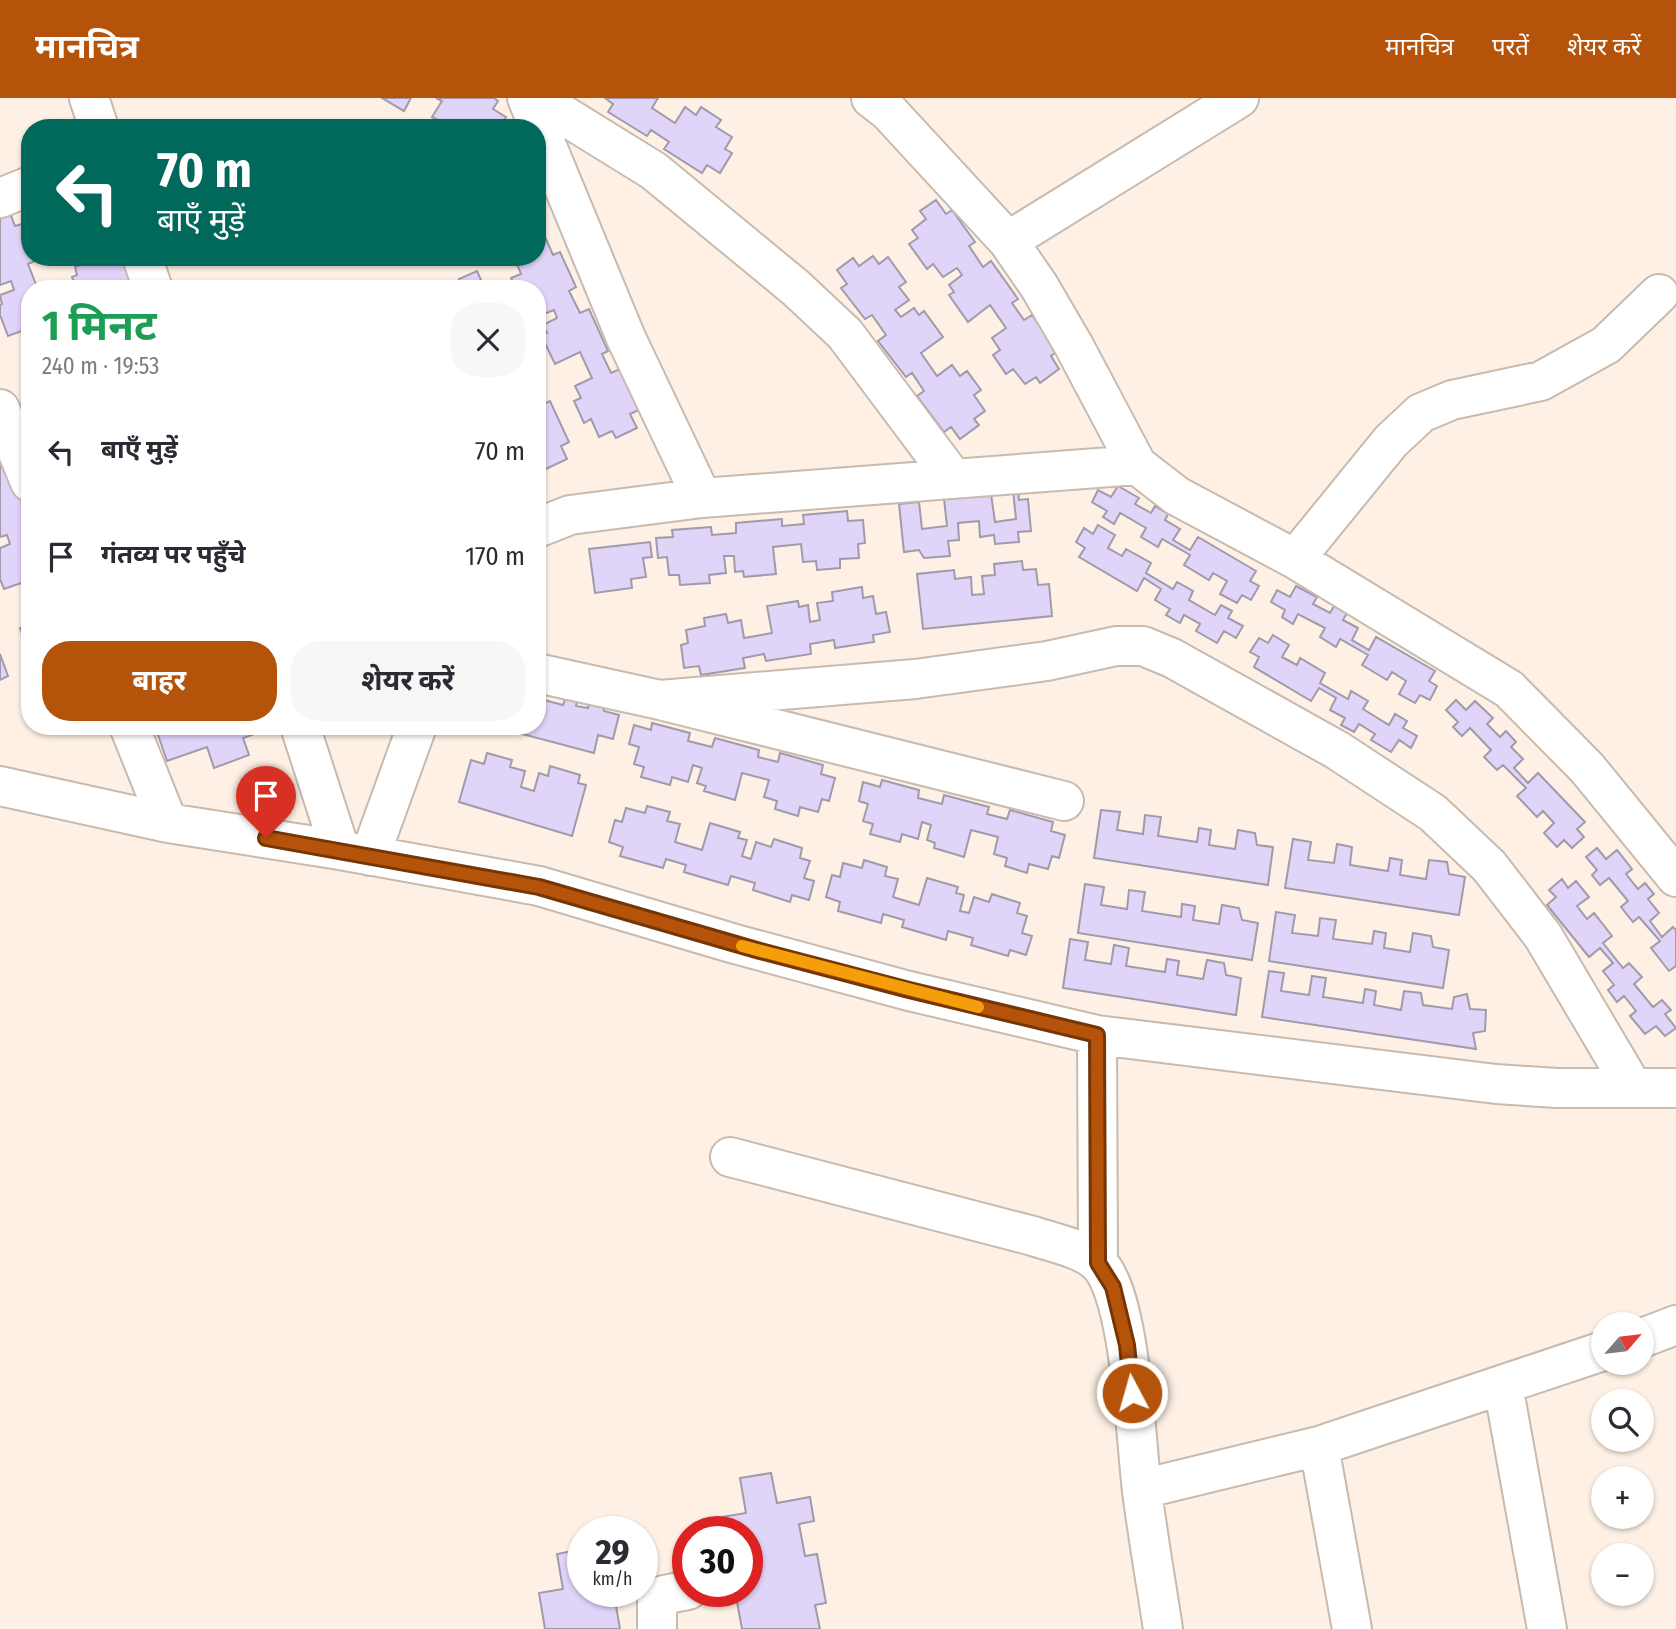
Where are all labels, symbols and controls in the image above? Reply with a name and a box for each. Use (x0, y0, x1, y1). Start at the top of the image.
text: मानचित्र (35, 27, 139, 67)
text: मानचित्र (1385, 33, 1454, 61)
text: परतें (1492, 33, 1529, 61)
text: शेयर करें (1567, 33, 1641, 61)
text: 70 m (157, 141, 252, 200)
icon: left (42, 147, 133, 238)
text: बाएँ मुड़ें (157, 201, 245, 239)
text: 1 मिनट (42, 301, 157, 351)
button: close (451, 303, 525, 377)
text: 240 m · 19:53 (42, 352, 159, 380)
icon: left (42, 433, 80, 471)
text: बाएँ मुड़ें (101, 434, 178, 465)
text: 70 m (475, 436, 525, 467)
icon: arrive (42, 538, 80, 576)
text: गंतव्य पर पहुँचे (101, 539, 245, 570)
text: 170 m (465, 541, 525, 572)
button: बाहर (42, 641, 277, 721)
button: शेयर करें (291, 641, 525, 721)
pin (236, 766, 296, 838)
icon: arrive (247, 777, 285, 815)
north arrow (1591, 1312, 1654, 1376)
map controls (1591, 1312, 1654, 1606)
position arrow (1095, 1356, 1169, 1430)
button: search (1591, 1389, 1654, 1452)
button: + (1591, 1466, 1654, 1529)
speed limit sign: 30 (672, 1516, 763, 1607)
text: 29 (595, 1531, 630, 1573)
button: − (1591, 1543, 1654, 1606)
text: km/h (592, 1568, 633, 1590)

